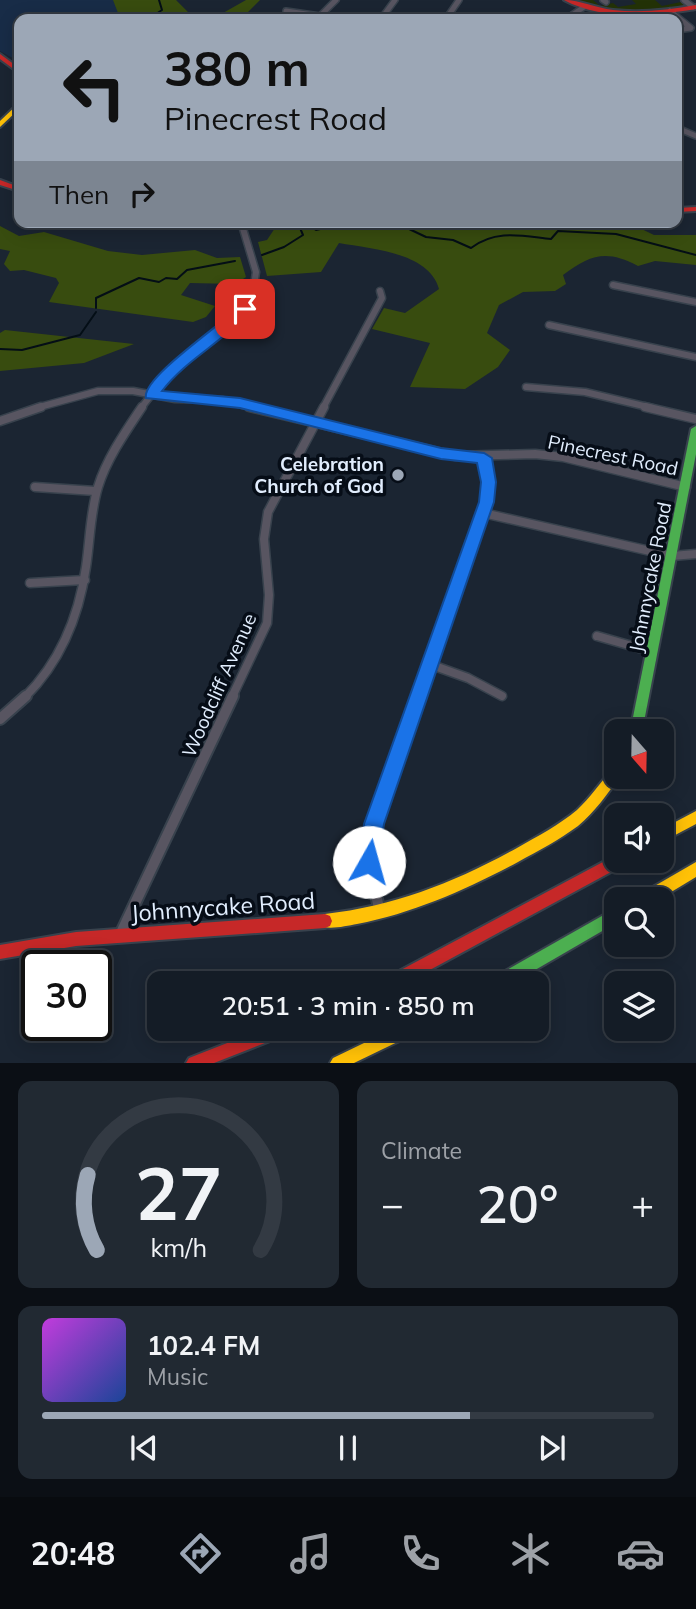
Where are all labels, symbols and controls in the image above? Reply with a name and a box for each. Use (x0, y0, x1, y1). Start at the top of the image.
text: 380 m (164, 37, 310, 98)
icon: left (49, 42, 140, 133)
text: Pinecrest Road (164, 98, 387, 138)
icon: right (123, 175, 161, 213)
text: Then (49, 178, 109, 211)
pin (215, 279, 275, 339)
icon: arrive (226, 290, 264, 328)
street label: Pinecrest Road (546, 429, 680, 481)
place label: Celebration Church of God (254, 452, 384, 498)
marker: Celebration Church of God (390, 467, 406, 483)
street label: Johnnycake Road (624, 500, 676, 654)
street label: Woodcliff Avenue (176, 609, 262, 761)
north arrow (604, 719, 674, 789)
map controls (604, 719, 674, 1041)
button: sound (604, 803, 674, 873)
position arrow (332, 825, 406, 899)
street label: Johnnycake Road (130, 886, 316, 927)
button: search (604, 887, 674, 957)
speed limit sign: 30 (21, 950, 112, 1041)
button: layers (604, 971, 674, 1041)
text: 20:51 · 3 min · 850 m (221, 989, 475, 1022)
text: Climate (381, 1136, 462, 1165)
text: 27 (135, 1148, 222, 1239)
text: 20° (477, 1171, 558, 1236)
text: − (381, 1180, 404, 1228)
text: + (631, 1180, 654, 1228)
text: km/h (150, 1232, 207, 1263)
text: 102.4 FM (147, 1329, 260, 1362)
text: Music (147, 1362, 208, 1391)
icon: previous (125, 1429, 163, 1467)
icon: pause (329, 1429, 367, 1467)
icon: next (533, 1429, 571, 1467)
icon: directions (176, 1529, 225, 1578)
icon: music (286, 1529, 335, 1578)
icon: phone (396, 1529, 445, 1578)
icon: climate (506, 1529, 555, 1578)
icon: car (616, 1529, 665, 1578)
text: 20:48 (31, 1533, 115, 1573)

